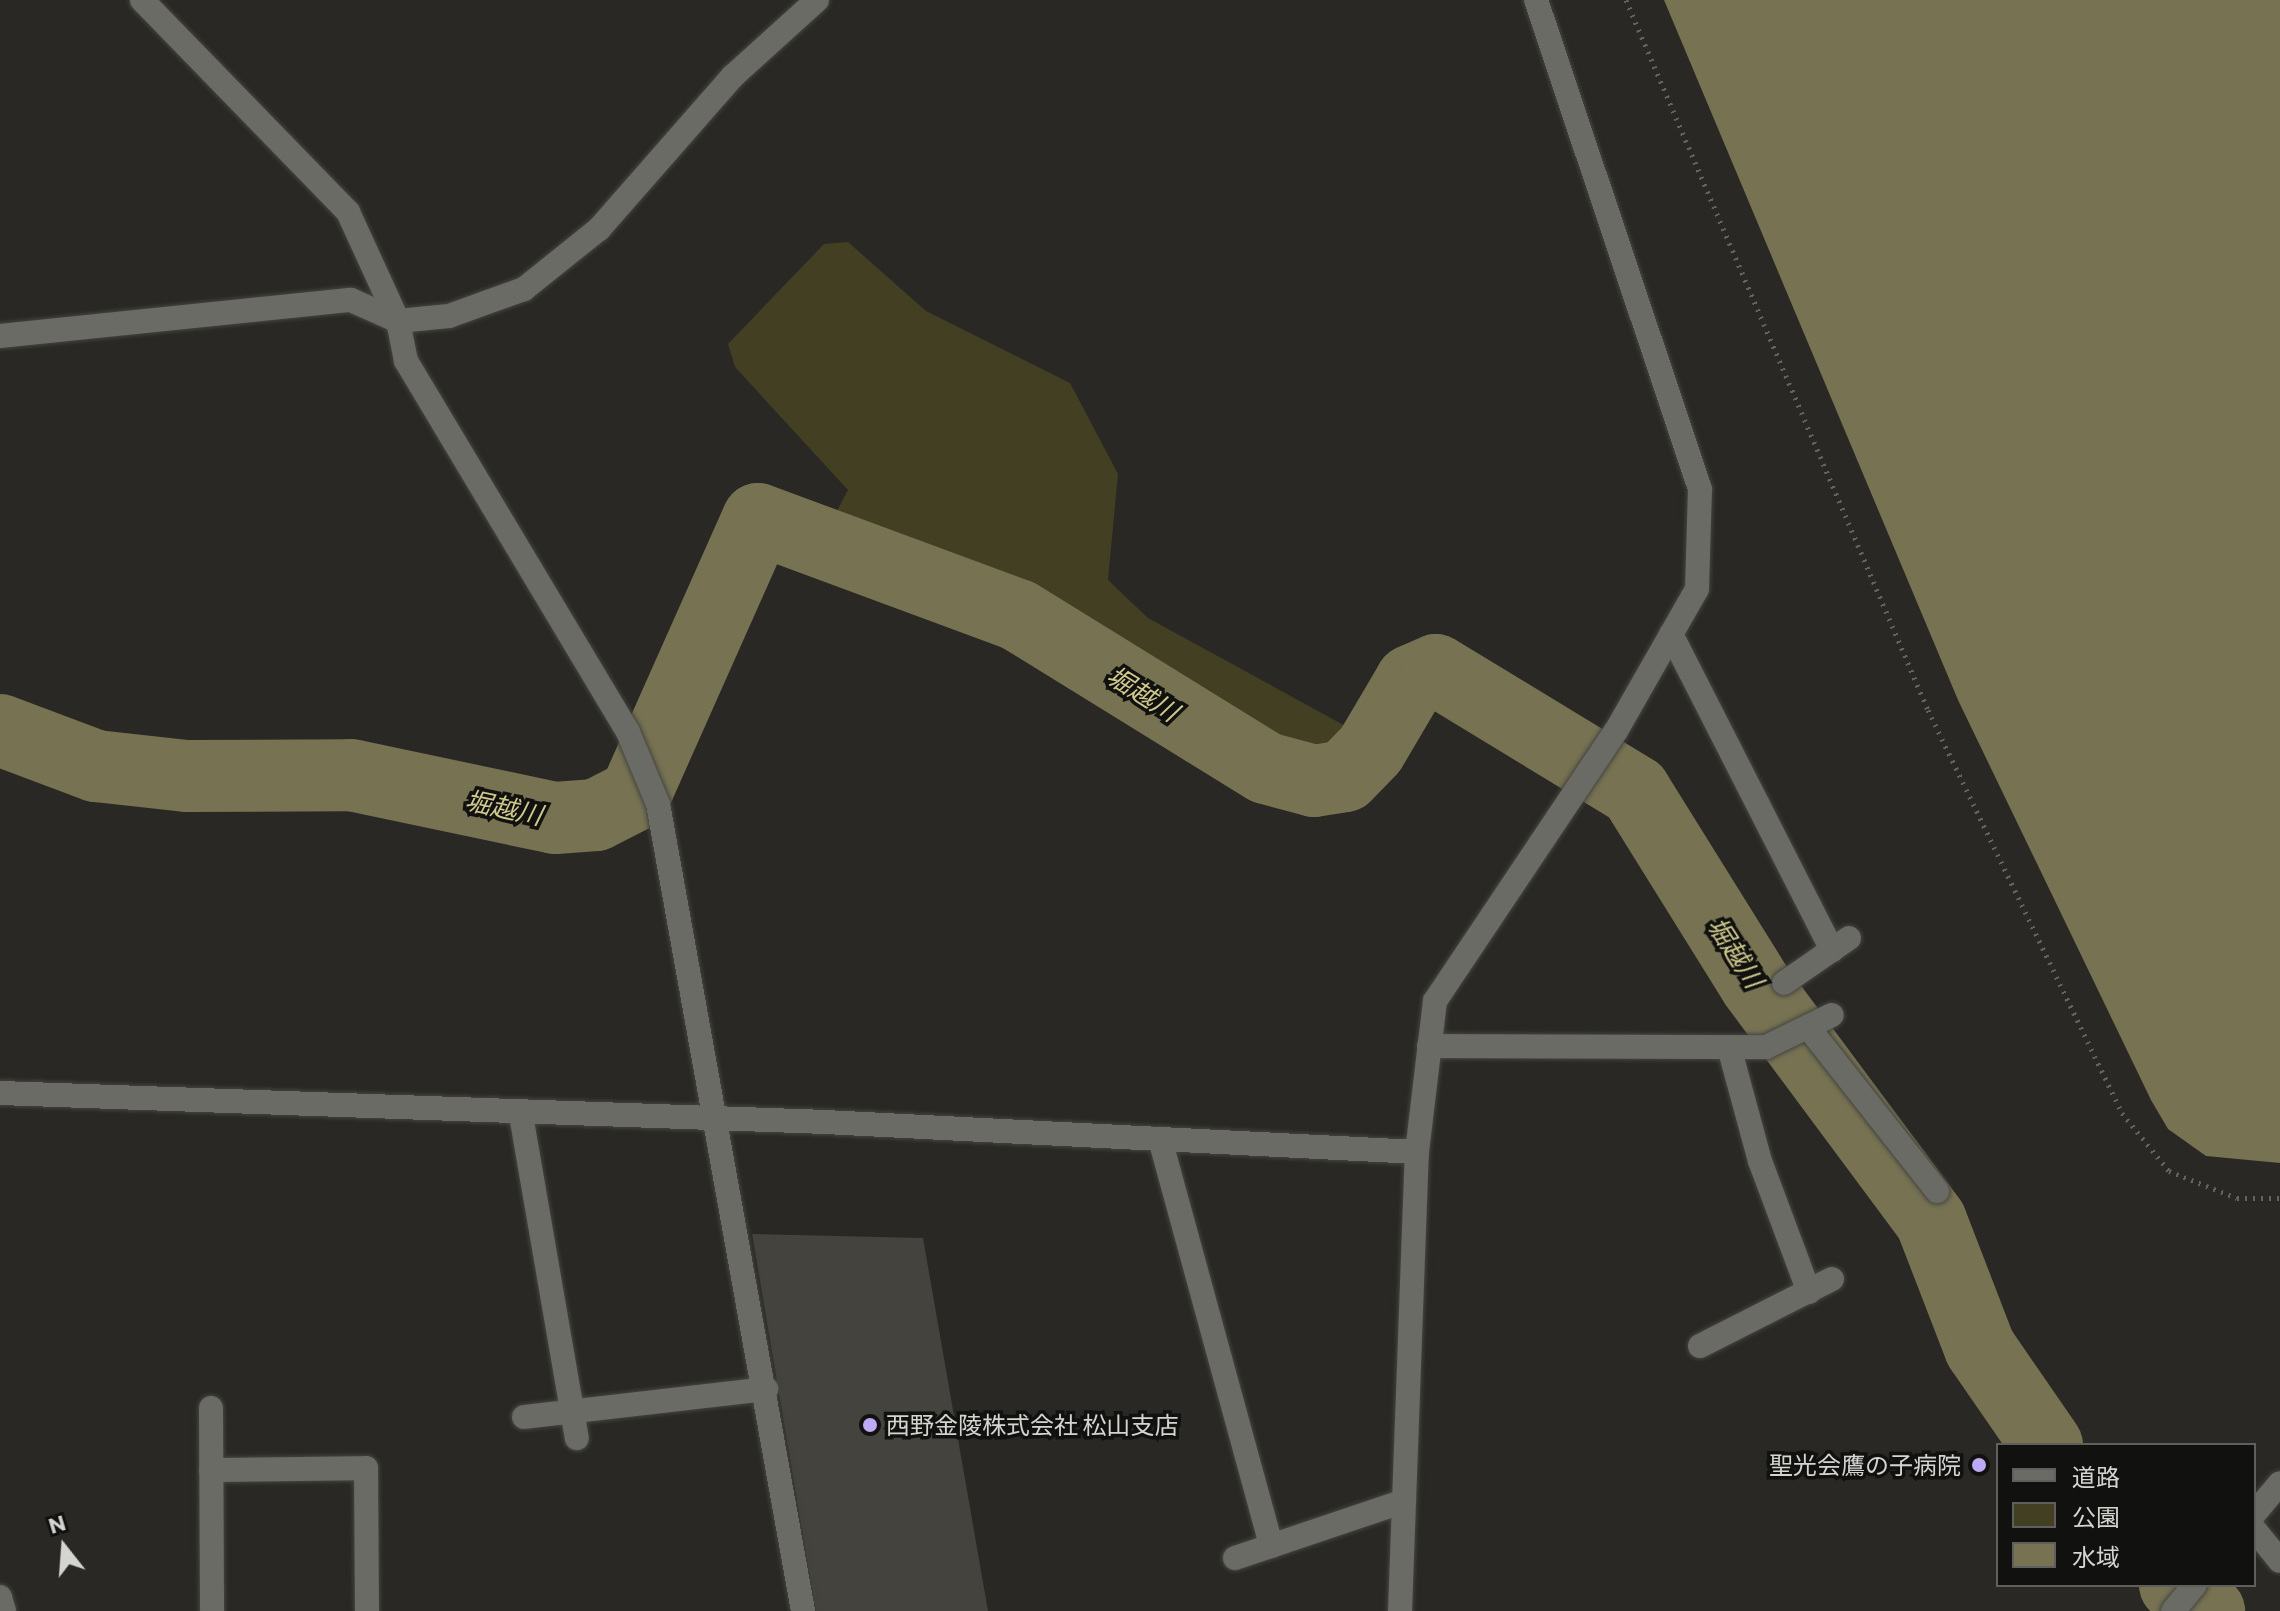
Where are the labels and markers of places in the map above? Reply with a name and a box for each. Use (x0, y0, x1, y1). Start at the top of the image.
place label: 西野金陵株式会社 松山支店 (886, 1411, 1179, 1439)
marker: 西野金陵株式会社 松山支店 (861, 1416, 879, 1434)
place label: 聖光会鷹の子病院 (1769, 1451, 1961, 1479)
marker: 聖光会鷹の子病院 (1968, 1454, 1990, 1476)

